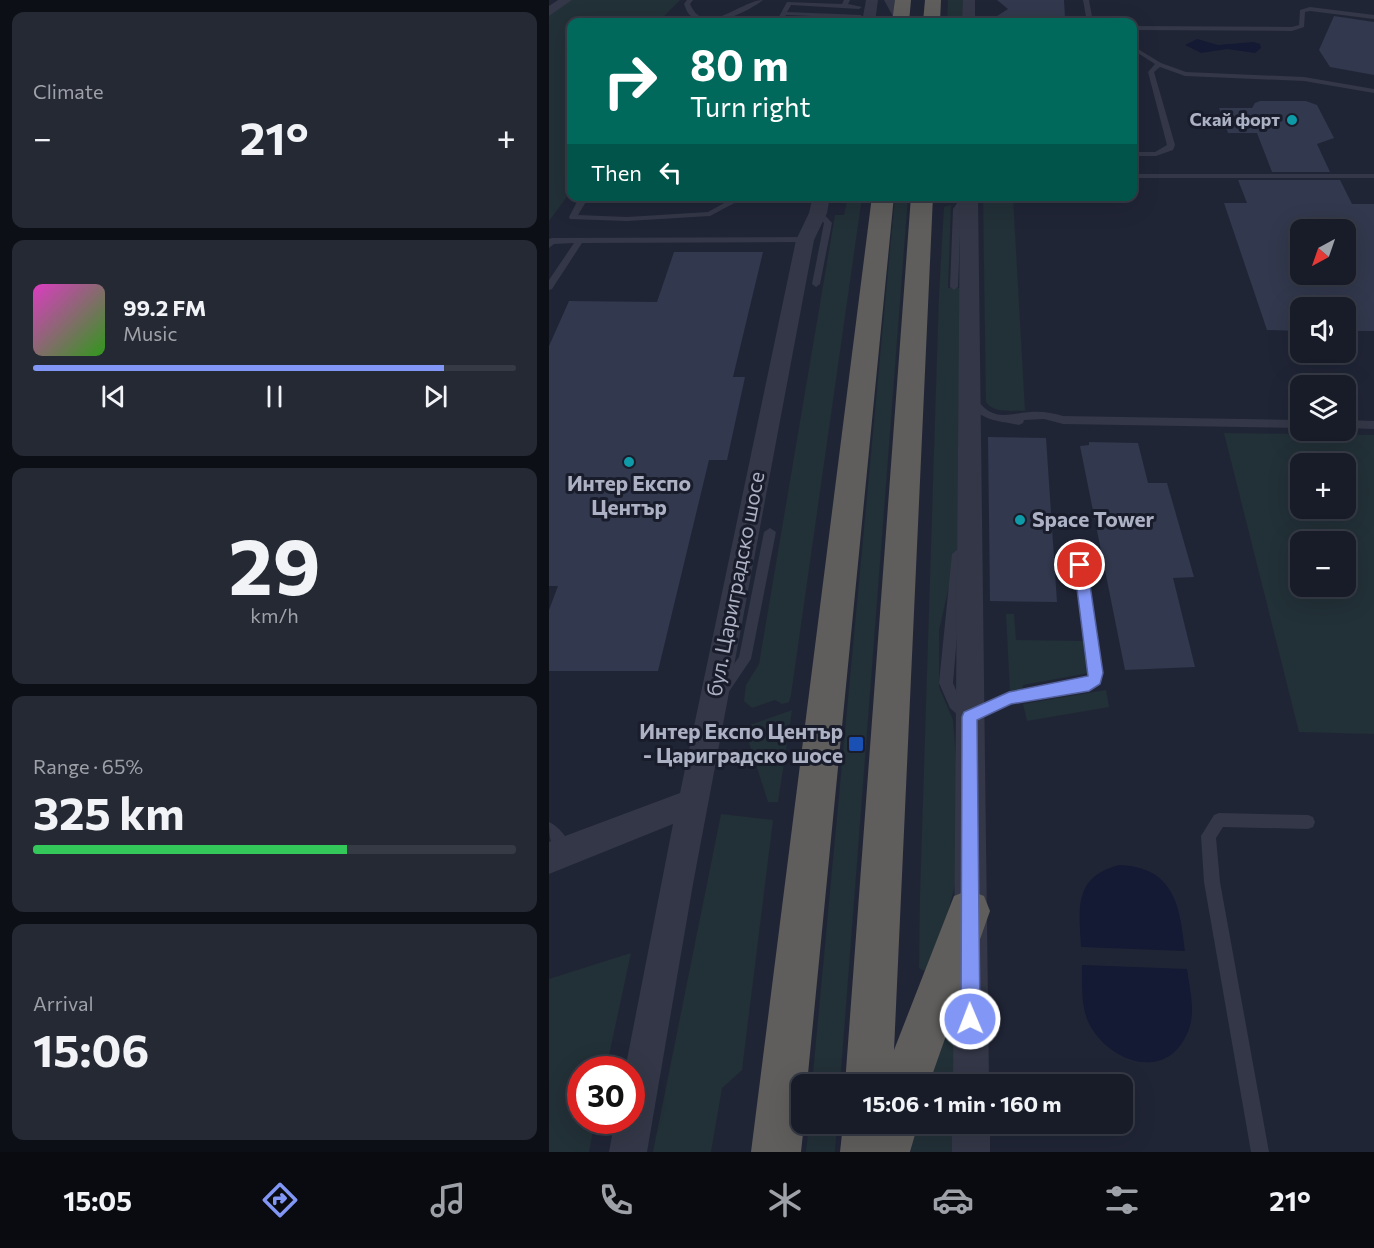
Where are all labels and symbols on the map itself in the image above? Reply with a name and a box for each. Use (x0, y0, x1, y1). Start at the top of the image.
place label: Скай форт (1190, 108, 1280, 130)
marker: Скай форт (1285, 113, 1299, 127)
north arrow (1290, 219, 1356, 285)
marker: Интер Експо Център (622, 455, 636, 469)
street label: бул. Цариградско шосе (700, 469, 769, 698)
place label: Интер Експо Център (567, 470, 691, 519)
place label: Space Tower (1032, 506, 1155, 531)
marker: Space Tower (1013, 513, 1027, 527)
pin (1054, 539, 1105, 590)
place label: Интер Експо Център - Цариградско шосе (639, 718, 843, 767)
marker: Интер Експо Център - Цариградско шосе (847, 735, 865, 753)
position arrow (938, 987, 1002, 1051)
speed limit sign: 30 (567, 1056, 645, 1134)

